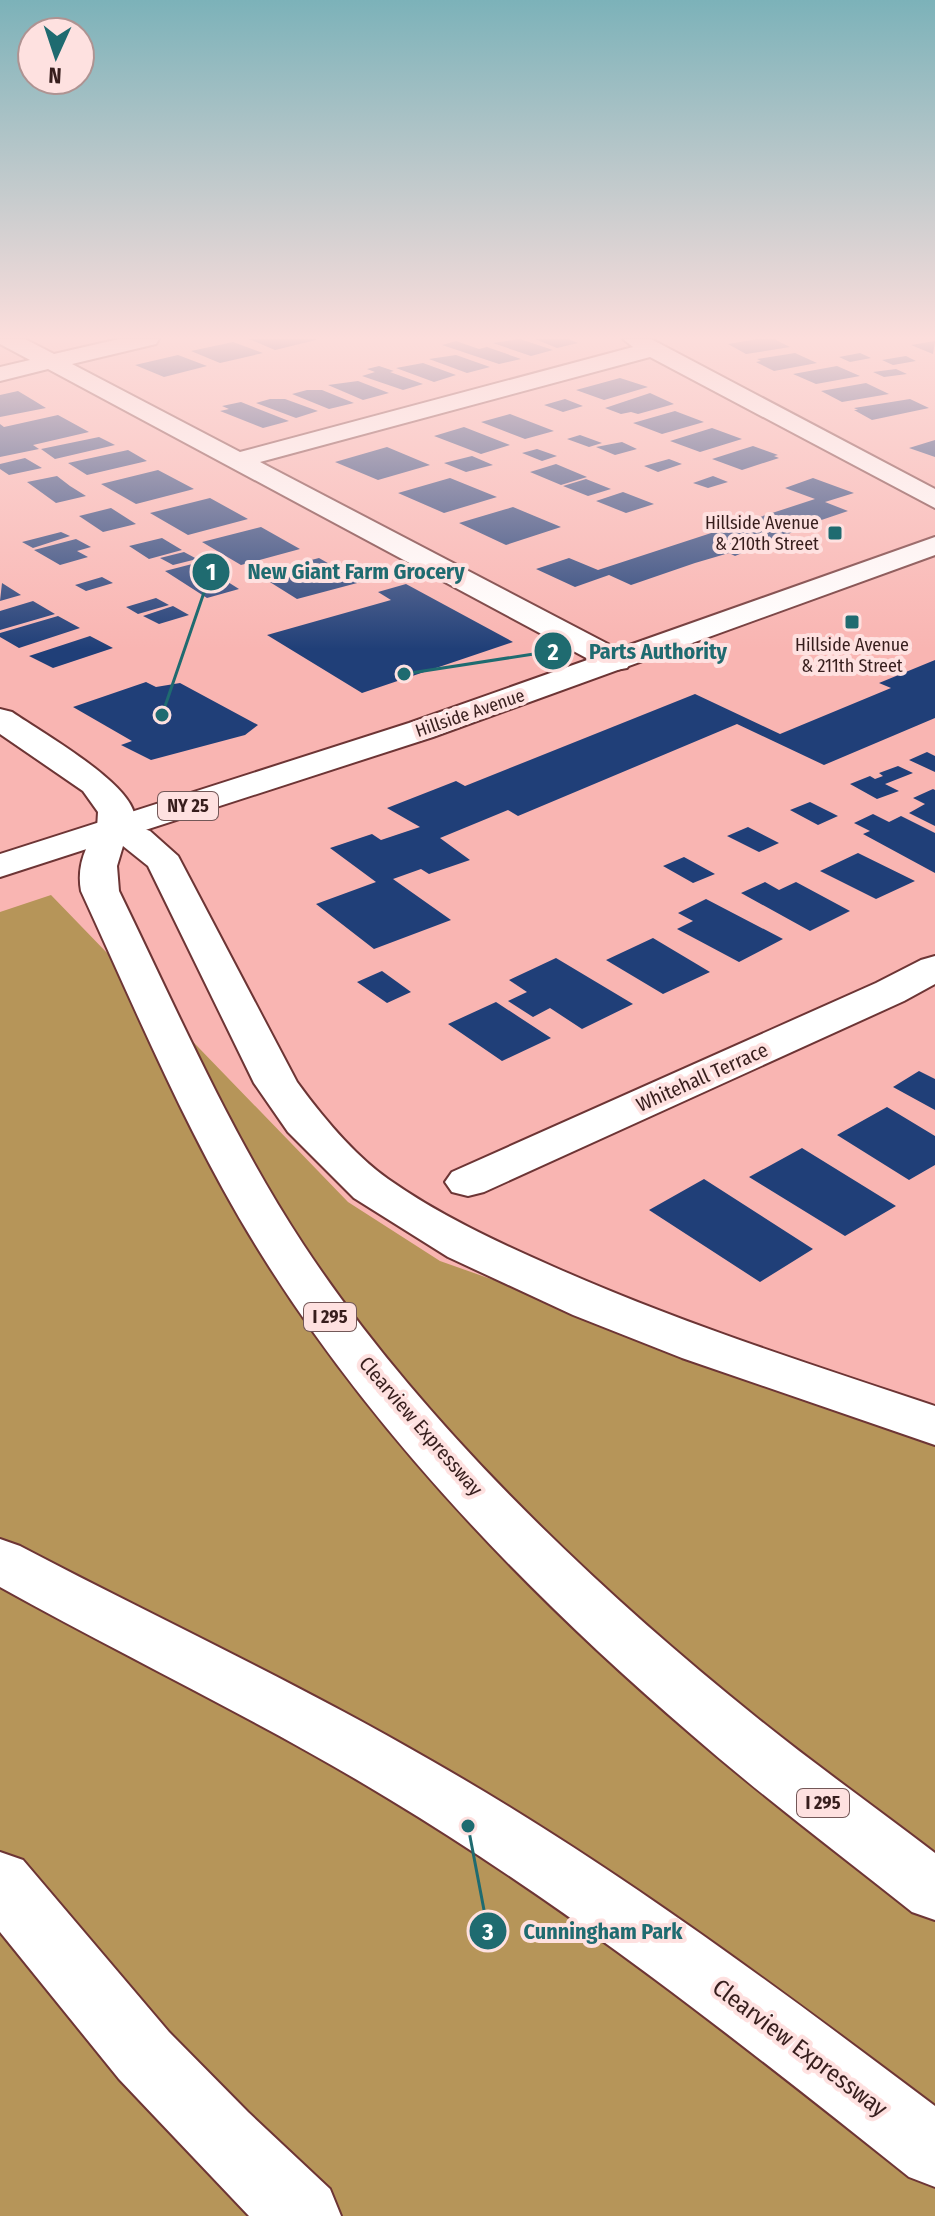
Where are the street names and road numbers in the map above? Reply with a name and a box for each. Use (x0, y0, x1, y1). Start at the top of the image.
street label: Hillside Avenue (413, 684, 528, 742)
road number: NY 25 (158, 792, 218, 820)
street label: Whitehall Terrace (633, 1037, 771, 1117)
road number: I 295 (304, 1303, 356, 1331)
street label: Clearview Expressway (354, 1352, 488, 1500)
road number: I 295 (797, 1789, 849, 1817)
street label: Clearview Expressway (707, 1973, 893, 2123)

